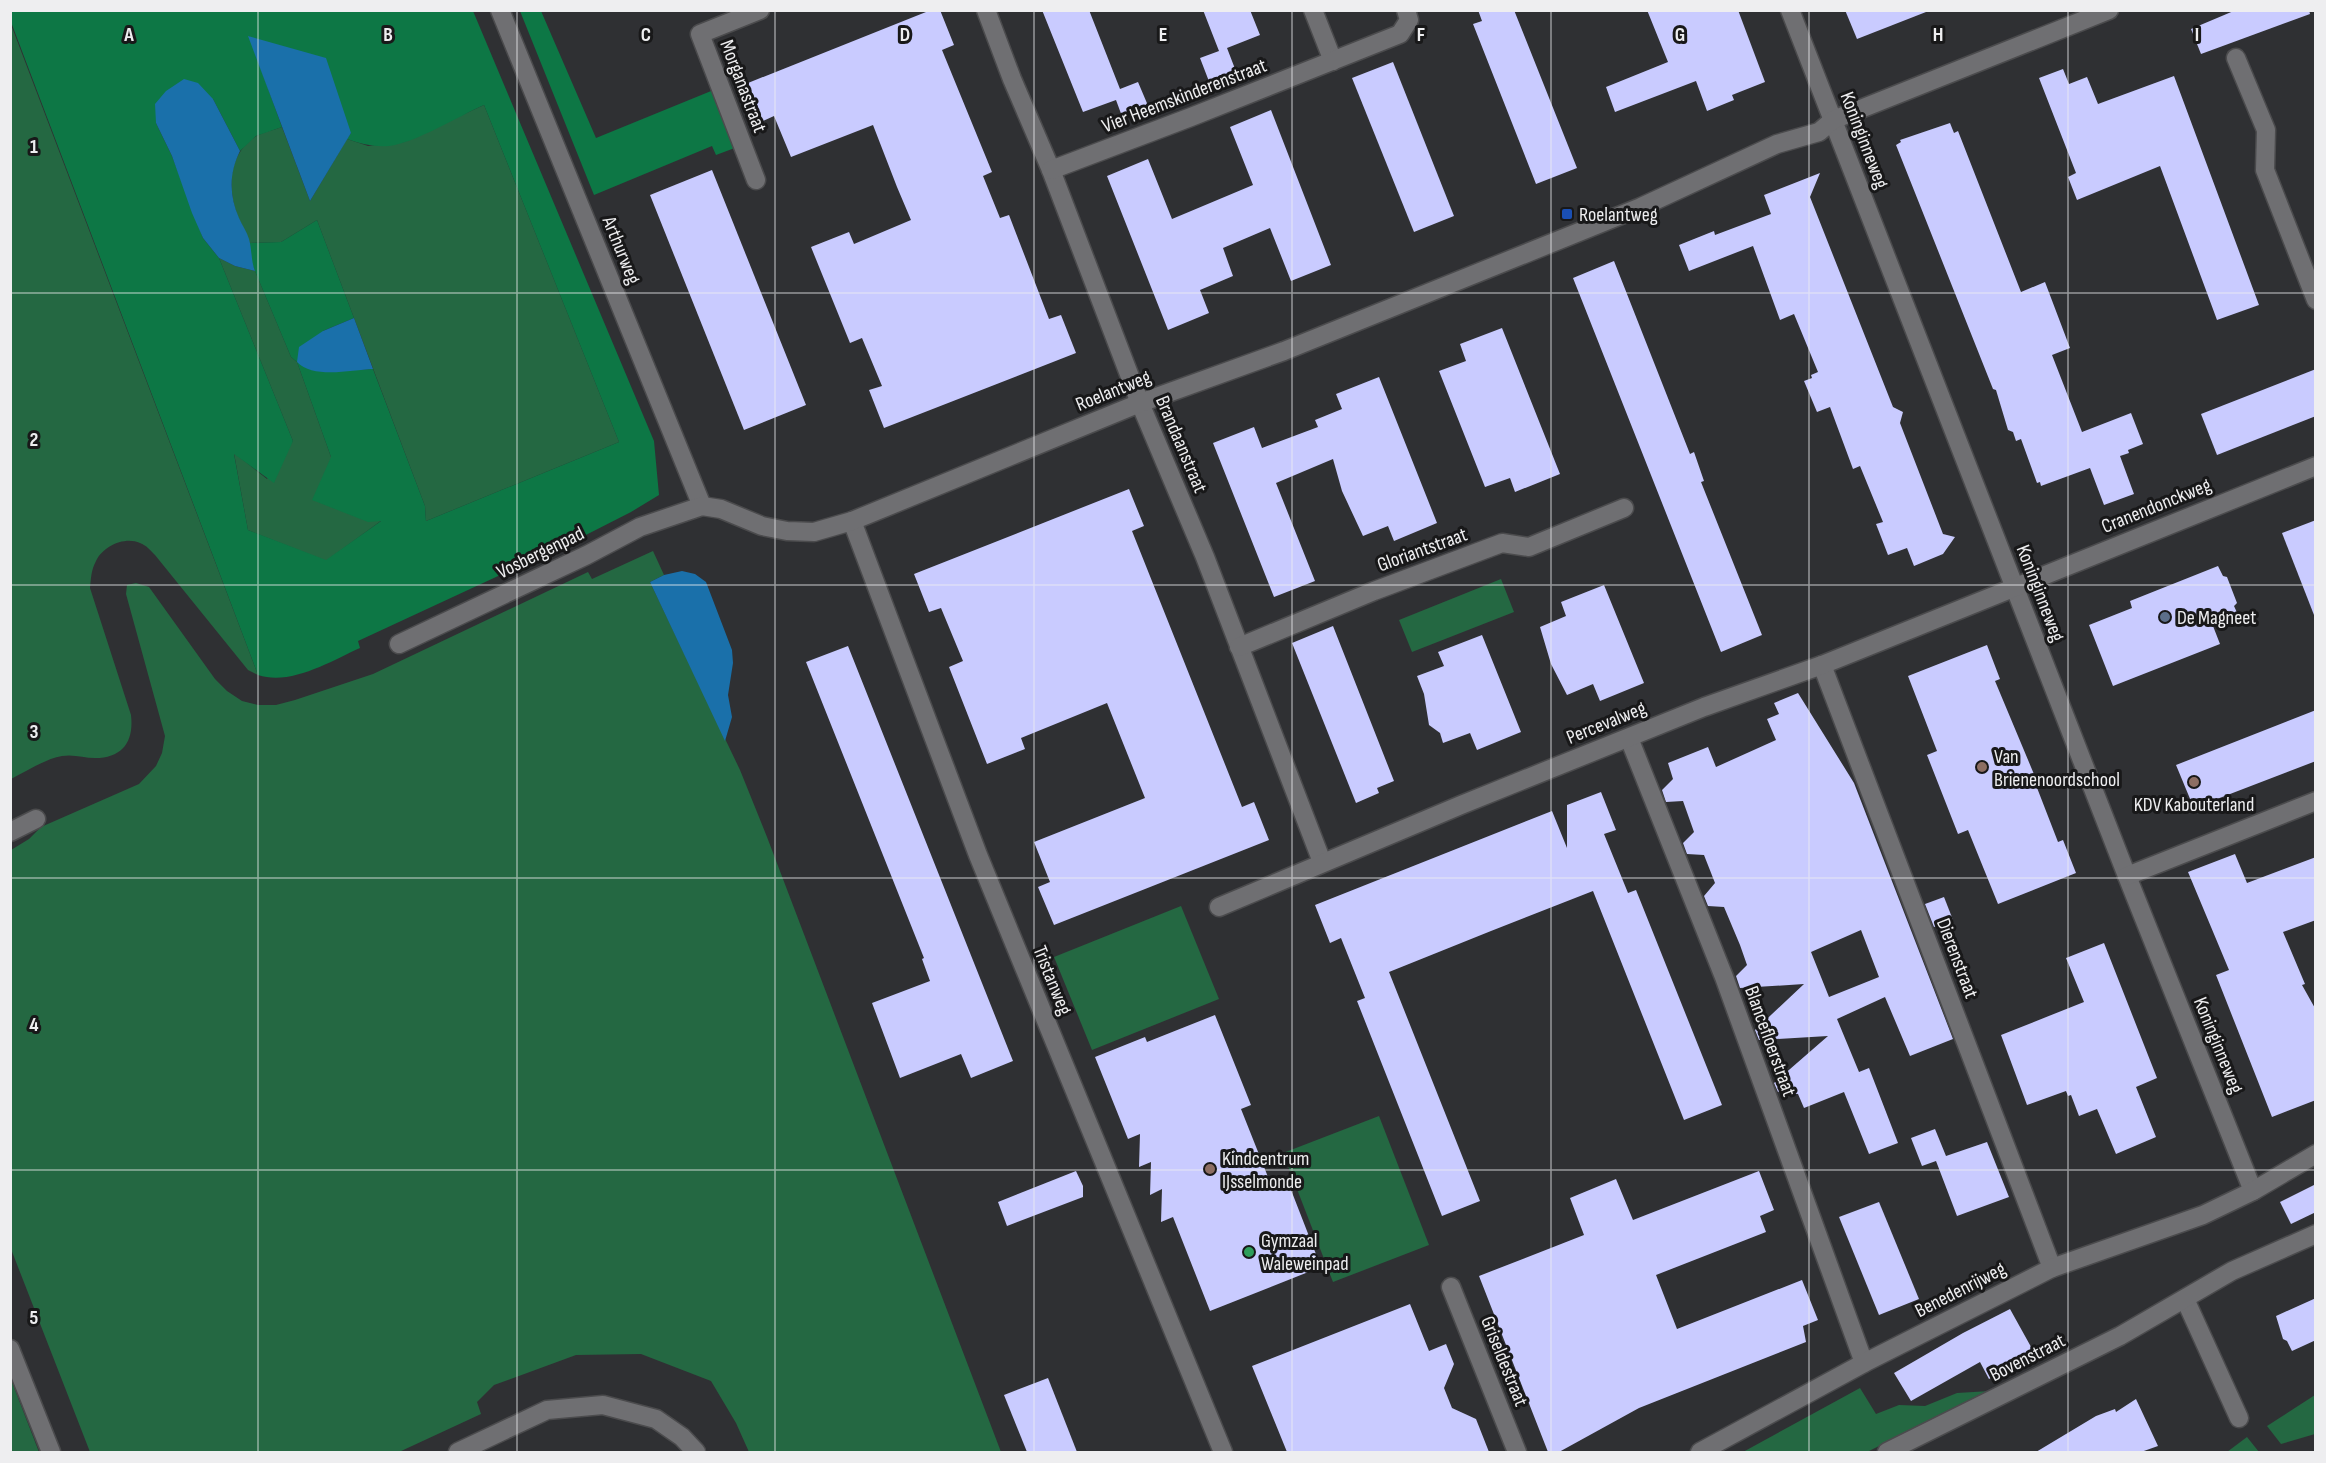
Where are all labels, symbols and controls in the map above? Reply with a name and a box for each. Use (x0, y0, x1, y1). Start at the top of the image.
text: A (123, 23, 134, 47)
text: B (383, 23, 393, 47)
text: C (641, 23, 651, 47)
text: D (900, 23, 910, 47)
text: E (1159, 23, 1167, 47)
text: F (1417, 23, 1425, 47)
text: G (1675, 23, 1685, 47)
text: H (1933, 23, 1943, 47)
text: I (2195, 23, 2199, 47)
street label: Morganastraat (714, 37, 772, 136)
street label: Vier Heemskinderenstraat (1099, 53, 1270, 138)
street label: Koninginneweg (1835, 89, 1894, 192)
text: 1 (30, 135, 38, 159)
place label: Roelantweg (1579, 203, 1658, 227)
marker: Roelantweg (1560, 207, 1574, 221)
street label: Arthurweg (596, 212, 646, 288)
street label: Roelantweg (1072, 365, 1154, 417)
street label: Brandaanstraat (1150, 392, 1212, 497)
text: 2 (30, 428, 38, 452)
street label: Cranendonckweg (2098, 473, 2215, 539)
street label: Vosbergenpad (493, 521, 588, 584)
street label: Gloriantstraat (1374, 523, 1471, 577)
street label: Koninginneweg (2011, 542, 2070, 645)
place label: De Magneet (2177, 606, 2256, 630)
marker: De Magneet (2158, 610, 2172, 624)
street label: Percevalweg (1563, 696, 1650, 750)
text: 3 (30, 720, 39, 744)
place label: Van Brienenoordschool (1994, 745, 2120, 792)
marker: Van Brienenoordschool (1975, 760, 1989, 774)
marker: KDV Kabouterland (2187, 775, 2201, 789)
place label: KDV Kabouterland (2134, 793, 2254, 817)
street label: Dierenstraat (1931, 915, 1983, 1002)
street label: Tristanweg (1027, 942, 1077, 1019)
street label: Blancefloerstraat (1739, 983, 1801, 1100)
street label: Koninginneweg (2188, 994, 2248, 1097)
text: 4 (29, 1013, 39, 1037)
place label: Kindcentrum IJsselmonde (1222, 1147, 1309, 1194)
marker: Kindcentrum IJsselmonde (1203, 1162, 1217, 1176)
place label: Gymzaal Waleweinpad (1261, 1229, 1349, 1276)
marker: Gymzaal Waleweinpad (1242, 1245, 1256, 1259)
street label: Benedenrijweg (1911, 1257, 2010, 1323)
text: 5 (30, 1306, 39, 1330)
street label: Griseldestraat (1475, 1313, 1533, 1410)
street label: Bovenstraat (1986, 1329, 2069, 1387)

